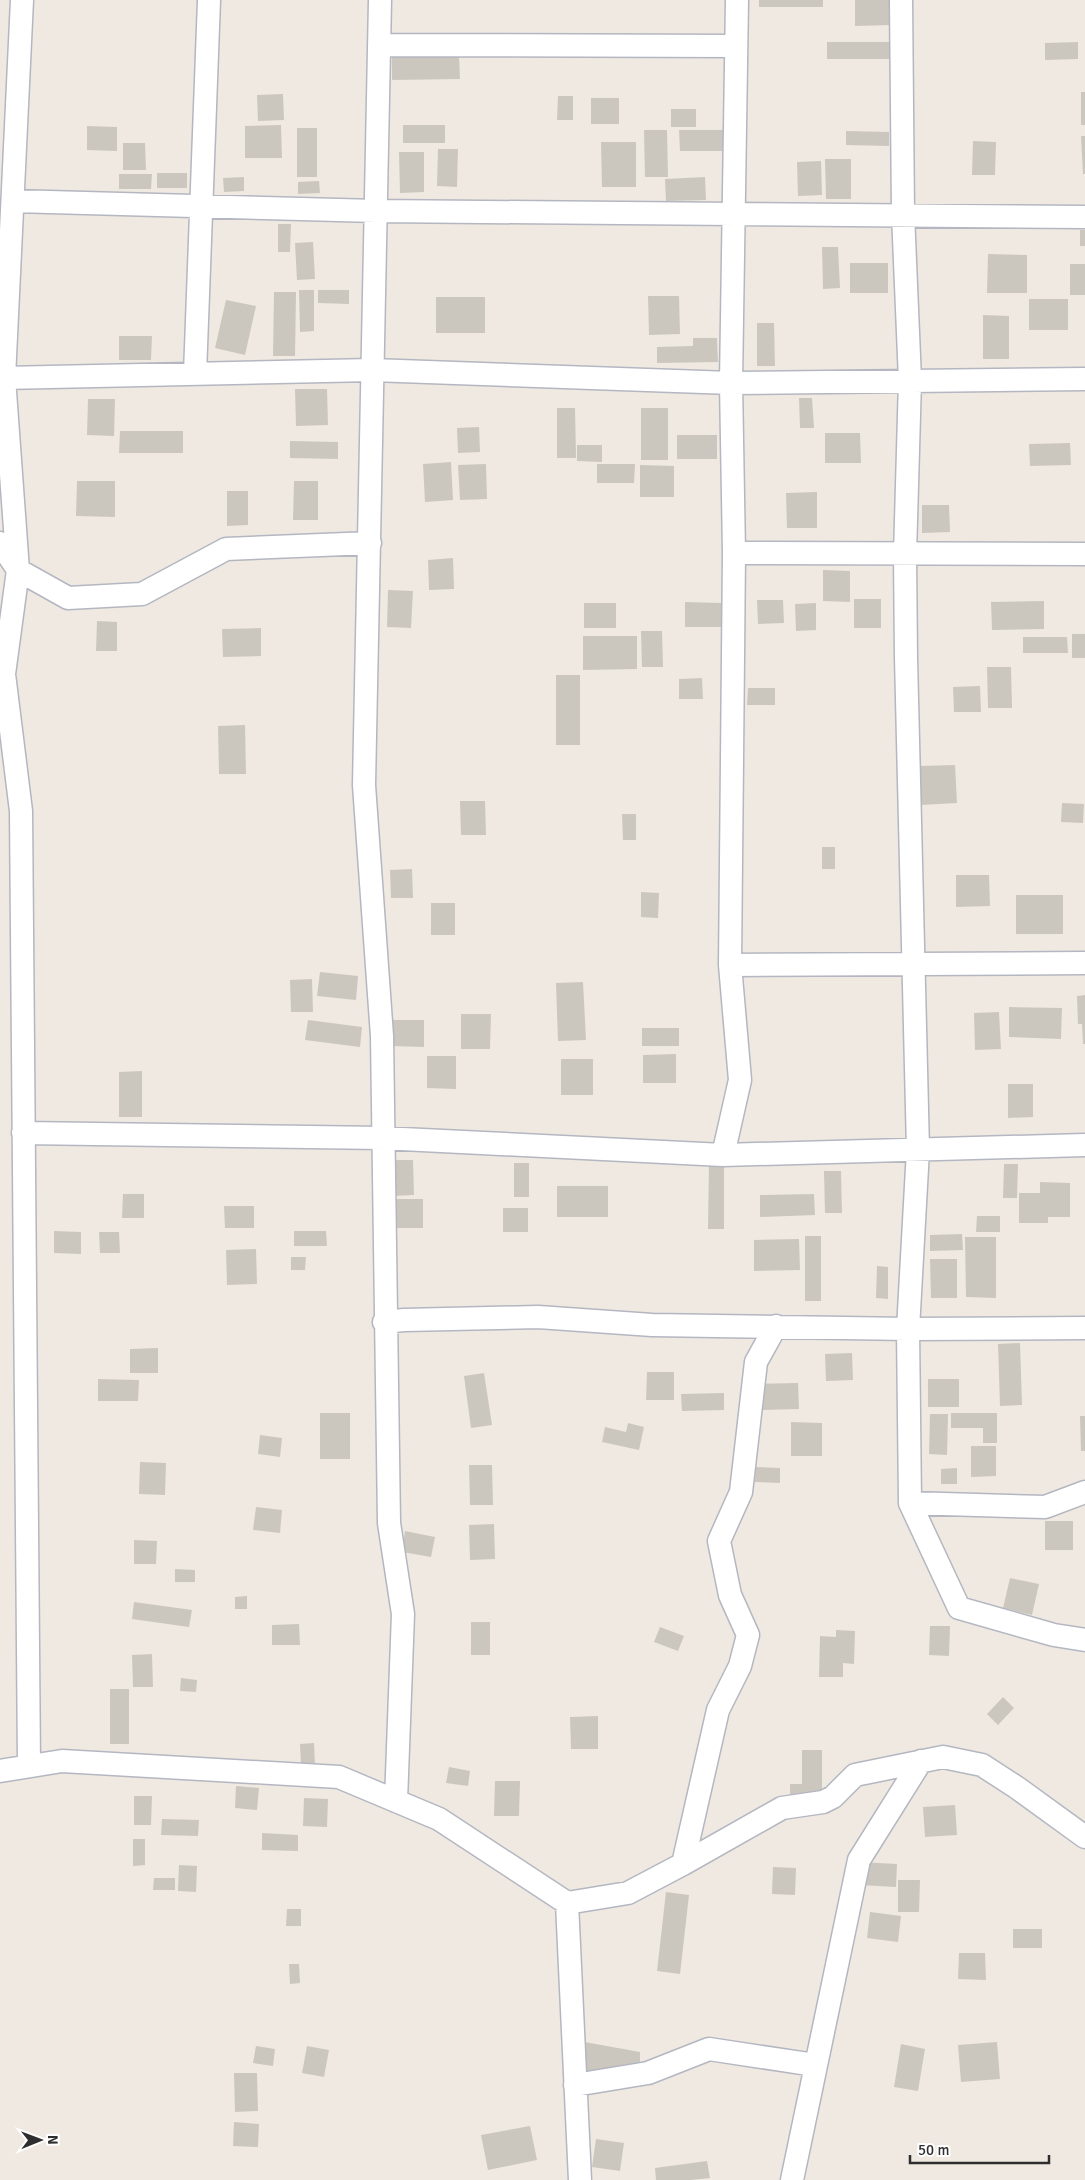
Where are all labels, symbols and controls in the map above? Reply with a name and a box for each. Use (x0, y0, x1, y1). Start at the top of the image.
north arrow (15, 2115, 65, 2165)
scale bar (910, 2132, 1049, 2164)
text: N (44, 2135, 61, 2145)
text: 50 m (918, 2141, 949, 2159)

